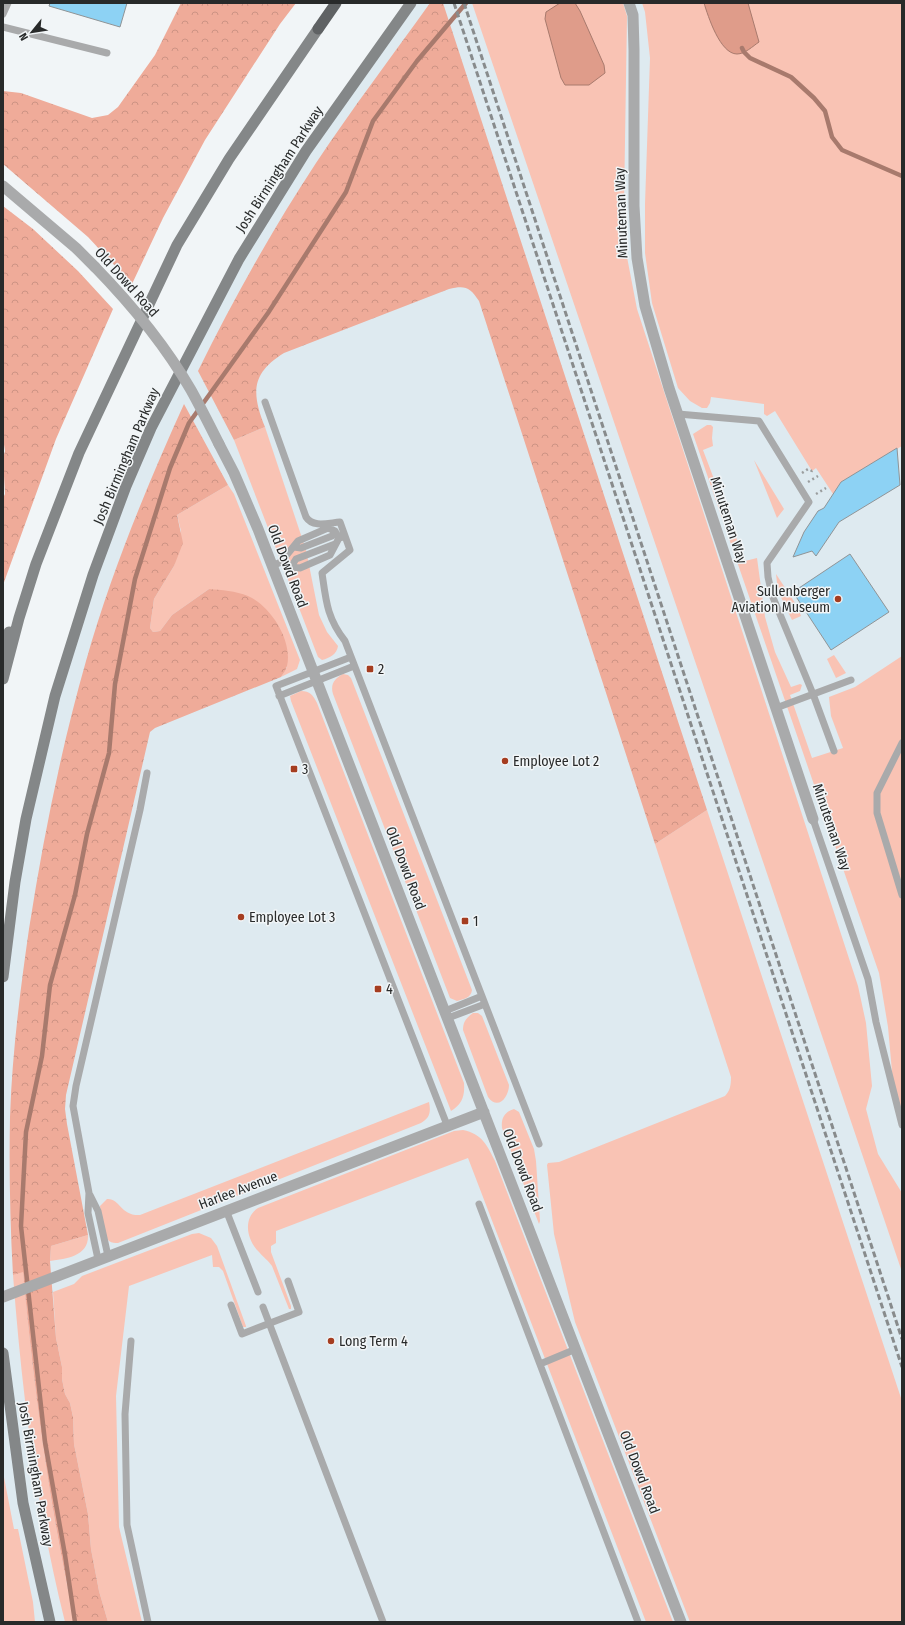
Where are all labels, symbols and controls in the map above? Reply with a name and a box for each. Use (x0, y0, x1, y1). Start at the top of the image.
north arrow (12, 12, 52, 52)
text: N (16, 31, 31, 43)
street label: Josh Birmingham Parkway (232, 102, 327, 236)
street label: Minuteman Way (611, 167, 632, 259)
street label: Old Dowd Road (91, 244, 162, 321)
street label: Josh Birmingham Parkway (90, 384, 163, 527)
street label: Minuteman Way (706, 474, 751, 567)
street label: Old Dowd Road (264, 522, 311, 610)
place label: Sullenberger Aviation Museum (732, 583, 830, 616)
marker: Sullenberger Aviation Museum (833, 594, 843, 604)
place label: 2 (378, 661, 384, 678)
marker: 2 (365, 664, 375, 674)
place label: Employee Lot 2 (513, 753, 599, 770)
marker: Employee Lot 2 (500, 756, 510, 766)
place label: 3 (302, 761, 308, 778)
marker: 3 (289, 764, 299, 774)
street label: Minuteman Way (809, 781, 855, 874)
street label: Old Dowd Road (382, 824, 429, 912)
place label: Employee Lot 3 (249, 909, 335, 926)
marker: Employee Lot 3 (236, 912, 246, 922)
place label: 1 (473, 913, 478, 930)
marker: 1 (460, 916, 470, 926)
place label: 4 (386, 981, 393, 998)
marker: 4 (373, 984, 383, 994)
street label: Old Dowd Road (499, 1126, 546, 1214)
street label: Harlee Avenue (196, 1168, 280, 1213)
place label: Long Term 4 (339, 1333, 408, 1350)
marker: Long Term 4 (326, 1336, 336, 1346)
street label: Josh Birmingham Parkway (14, 1400, 57, 1549)
street label: Old Dowd Road (616, 1428, 663, 1516)

